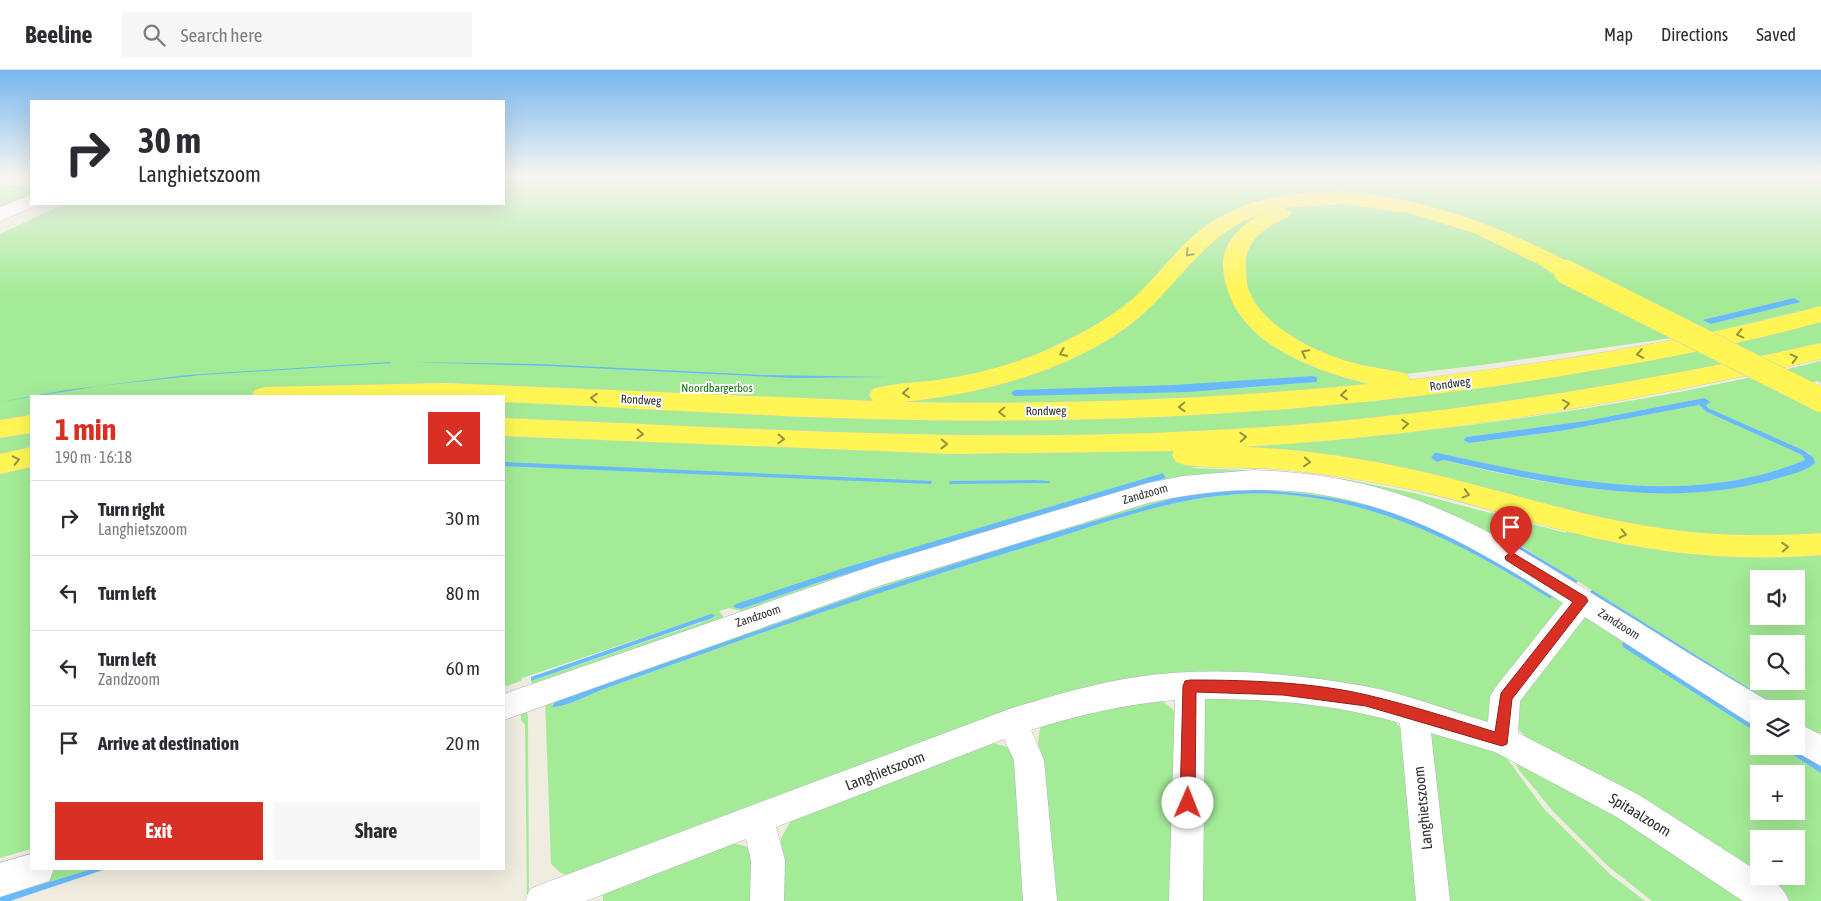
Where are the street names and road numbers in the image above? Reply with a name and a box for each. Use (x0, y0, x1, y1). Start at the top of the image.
street label: Rondweg (1429, 374, 1472, 394)
street label: Rondweg (620, 392, 663, 408)
street label: Rondweg (1025, 404, 1067, 418)
street label: Zandzoom (1121, 481, 1169, 507)
street label: Zandzoom (734, 602, 782, 630)
street label: Zandzoom (1596, 606, 1642, 642)
street label: Langhietszoom (843, 748, 927, 793)
street label: Langhietszoom (1410, 765, 1435, 851)
street label: Spitaalzoom (1606, 789, 1674, 840)

